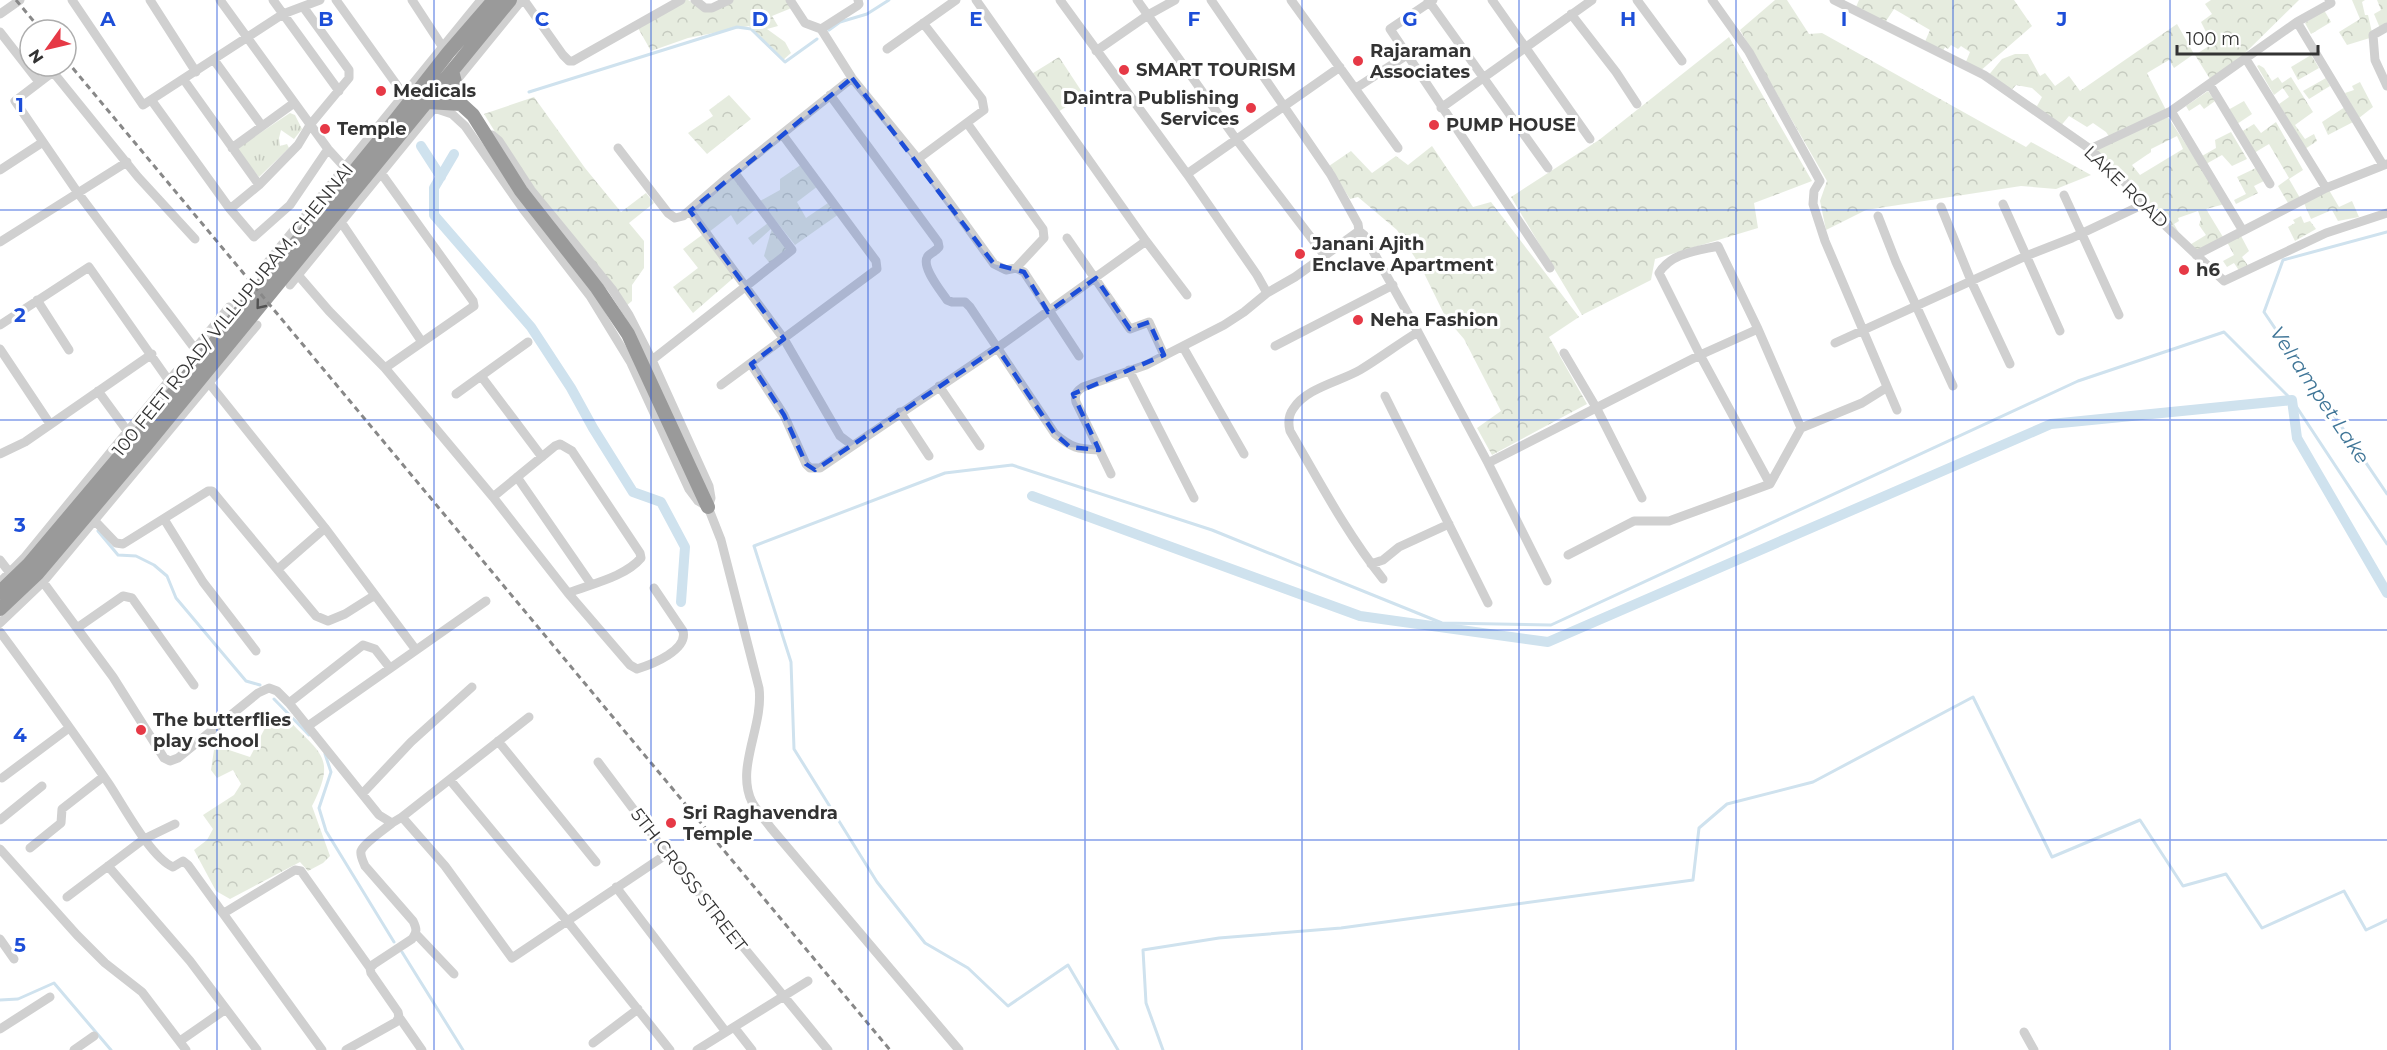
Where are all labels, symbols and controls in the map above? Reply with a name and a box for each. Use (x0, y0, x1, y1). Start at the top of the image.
text: A (99, 7, 116, 31)
text: B (318, 7, 334, 31)
text: C (535, 7, 550, 31)
text: D (752, 7, 768, 31)
text: E (969, 7, 983, 31)
text: F (1188, 7, 1201, 31)
text: G (1402, 7, 1418, 31)
text: H (1620, 7, 1636, 31)
text: I (1841, 7, 1847, 31)
text: J (2056, 7, 2067, 31)
north arrow (18, 18, 78, 78)
scale bar (2177, 18, 2318, 56)
text: 100 m (2186, 28, 2240, 50)
place label: Rajaraman Associates (1369, 40, 1471, 83)
text: N (24, 45, 47, 67)
marker: Rajaraman Associates (1351, 54, 1365, 68)
place label: SMART TOURISM (1136, 59, 1296, 81)
marker: SMART TOURISM (1117, 63, 1131, 77)
place label: Medicals (393, 80, 477, 102)
marker: Medicals (374, 84, 388, 98)
place label: Daintra Publishing Services (1063, 87, 1239, 130)
text: 1 (16, 93, 24, 117)
marker: Daintra Publishing Services (1244, 101, 1258, 115)
place label: PUMP HOUSE (1446, 114, 1576, 136)
place label: Temple (337, 118, 407, 140)
marker: PUMP HOUSE (1427, 118, 1441, 132)
marker: Temple (318, 122, 332, 136)
street label: LAKE ROAD (2079, 141, 2173, 233)
street label: 100 FEET ROAD/ VILLUPURAM, CHENNAI (108, 159, 358, 461)
place label: Janani Ajith Enclave Apartment (1311, 233, 1494, 276)
marker: Janani Ajith Enclave Apartment (1293, 247, 1307, 261)
place label: h6 (2196, 259, 2220, 281)
marker: h6 (2177, 263, 2191, 277)
one-way arrow (256, 298, 267, 309)
text: 2 (14, 303, 26, 327)
place label: Neha Fashion (1370, 309, 1499, 331)
marker: Neha Fashion (1351, 313, 1365, 327)
water label: Velrampet Lake (2265, 322, 2375, 468)
text: 3 (13, 513, 26, 537)
place label: The butterflies play school (153, 709, 292, 752)
text: 4 (13, 723, 27, 747)
marker: The butterflies play school (134, 723, 148, 737)
place label: Sri Raghavendra Temple (683, 802, 838, 845)
street label: 5TH CROSS STREET (626, 804, 752, 957)
marker: Sri Raghavendra Temple (664, 816, 678, 830)
text: 5 (14, 933, 26, 957)

